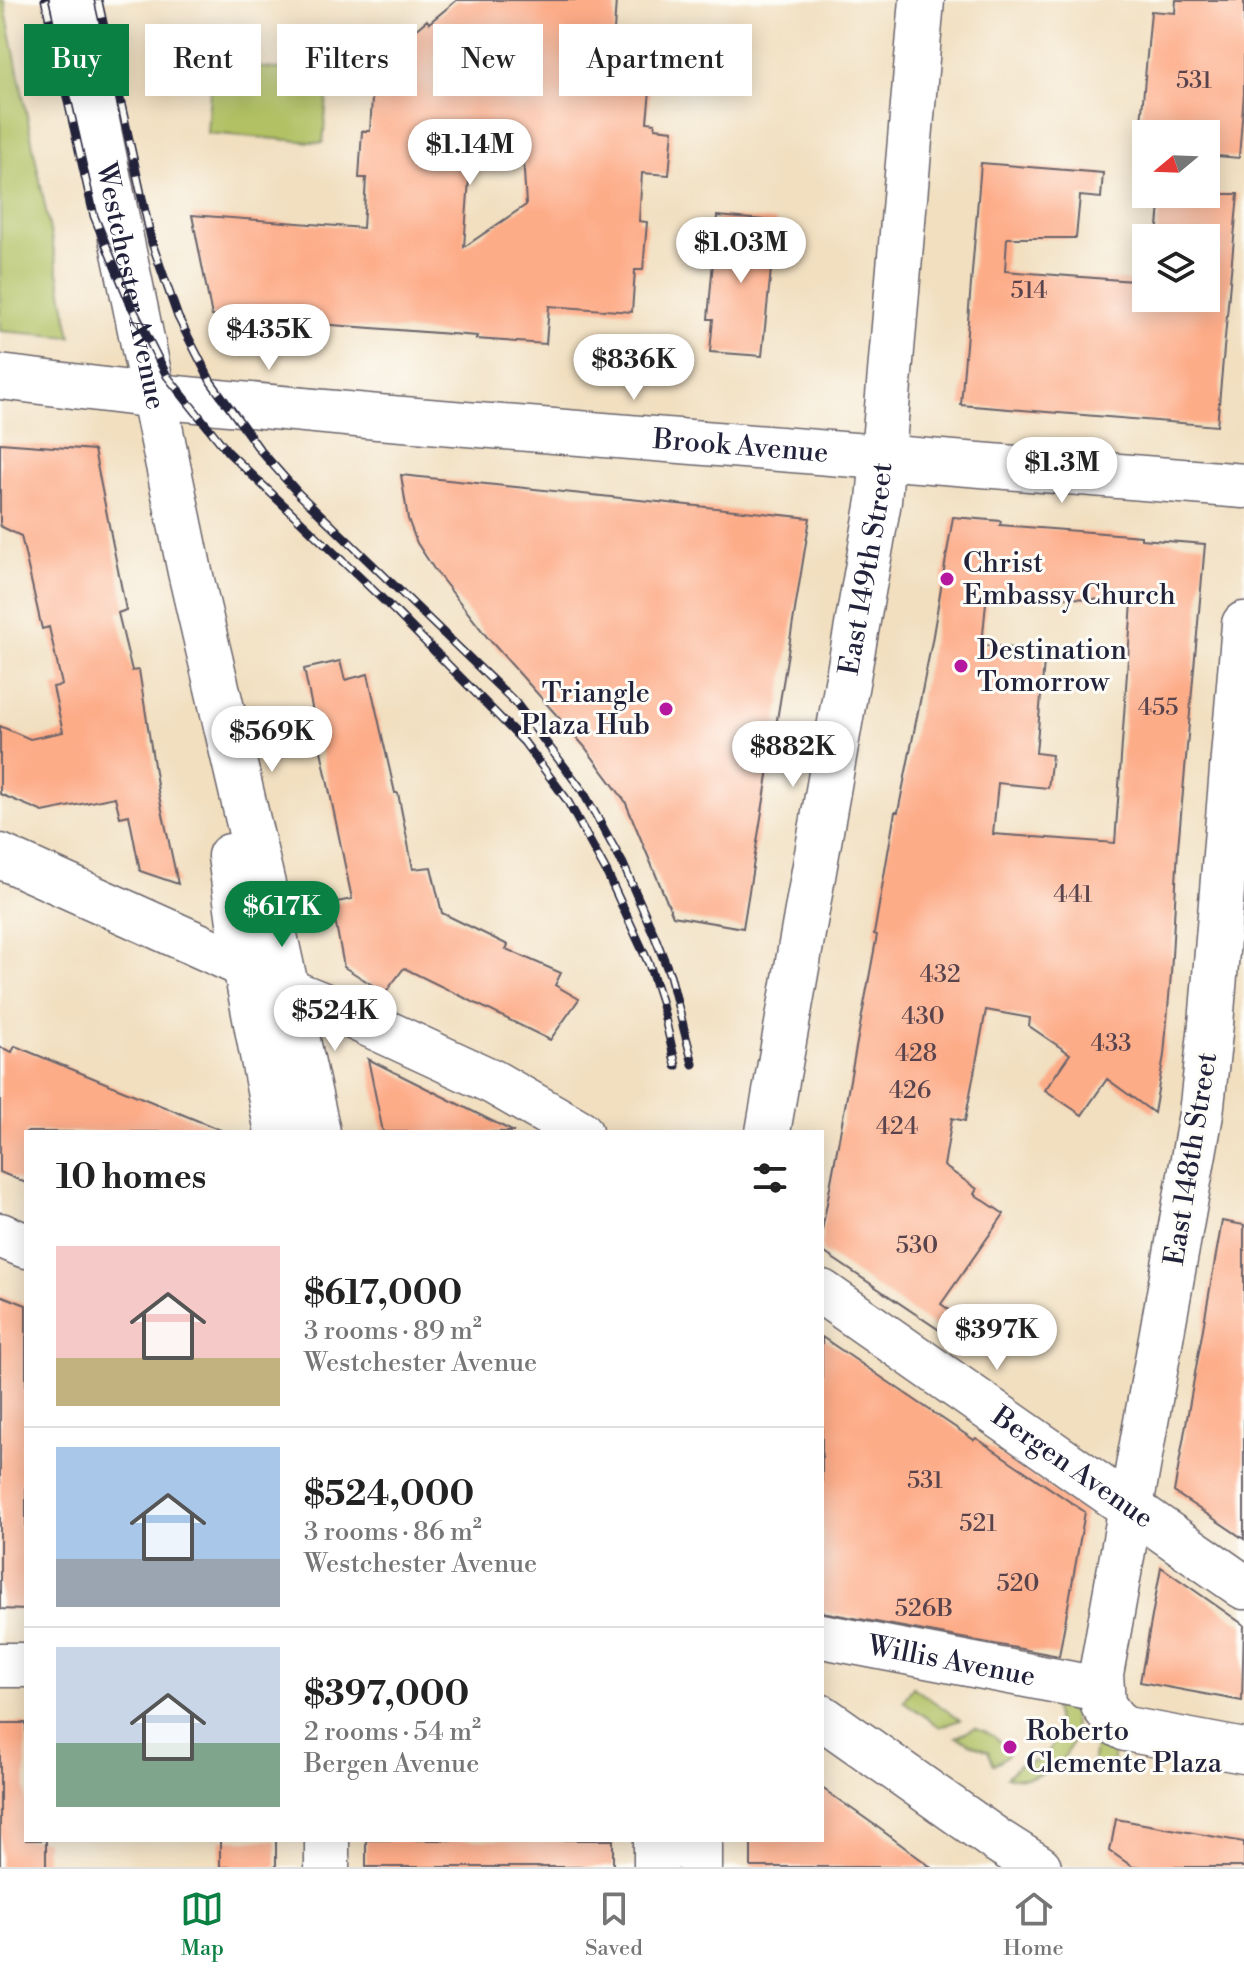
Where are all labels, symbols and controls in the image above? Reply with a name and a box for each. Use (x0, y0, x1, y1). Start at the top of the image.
chip: Buy (24, 24, 129, 96)
chip: Rent (145, 24, 261, 96)
chip: Filters (277, 24, 417, 96)
chip: New (433, 24, 543, 96)
chip: Apartment (559, 24, 752, 96)
house number: 531 (1176, 66, 1213, 96)
pin: $1.14M (405, 119, 535, 187)
north arrow (1132, 120, 1220, 208)
map controls (1132, 120, 1220, 312)
text: $1.14M (426, 129, 514, 161)
street label: Westchester Avenue (88, 158, 174, 413)
pin: $1.03M (676, 217, 806, 285)
button: layers (1132, 224, 1220, 312)
text: $1.03M (694, 227, 788, 259)
house number: 514 (1011, 276, 1047, 306)
pin: $435K (213, 304, 325, 372)
text: $435K (226, 314, 312, 346)
pin: $836K (578, 334, 690, 402)
text: $836K (591, 344, 677, 376)
street label: Brook Avenue (651, 421, 830, 470)
pin: $1.3M (1006, 437, 1118, 505)
text: $1.3M (1024, 447, 1100, 479)
street label: East 149th Street (831, 461, 900, 678)
place label: Christ Embassy Church (963, 546, 1176, 613)
marker: Christ Embassy Church (938, 570, 956, 588)
place label: Destination Tomorrow (977, 633, 1127, 700)
marker: Destination Tomorrow (952, 657, 970, 675)
place label: Triangle Plaza Hub (521, 676, 650, 743)
house number: 455 (1138, 693, 1178, 723)
marker: Triangle Plaza Hub (657, 700, 675, 718)
pin: $569K (216, 706, 328, 774)
text: $569K (229, 716, 315, 748)
pin: $882K (737, 721, 849, 789)
text: $882K (750, 731, 836, 763)
house number: 441 (1053, 880, 1093, 910)
pin: $617K (226, 881, 338, 949)
text: $617K (243, 891, 321, 923)
house number: 432 (919, 960, 961, 990)
pin: $524K (279, 985, 391, 1053)
text: $524K (292, 995, 378, 1027)
house number: 430 (901, 1002, 945, 1032)
house number: 433 (1091, 1029, 1131, 1059)
house number: 428 (895, 1039, 937, 1069)
street label: East 148th Street (1157, 1050, 1225, 1268)
house number: 426 (889, 1076, 931, 1106)
house number: 424 (876, 1112, 918, 1142)
icon: filters (748, 1156, 792, 1200)
text: 10 homes (56, 1157, 206, 1199)
house number: 530 (896, 1231, 938, 1261)
text: $617,000 (304, 1273, 462, 1315)
icon: home (120, 1278, 216, 1374)
pin: $397K (941, 1304, 1053, 1372)
text: $397K (955, 1314, 1039, 1346)
text: 3 rooms · 89 m² (304, 1315, 482, 1347)
text: Westchester Avenue (304, 1347, 537, 1379)
street label: Bergen Avenue (985, 1398, 1160, 1536)
house number: 531 (907, 1466, 944, 1496)
text: $524,000 (304, 1474, 474, 1516)
icon: home (120, 1479, 216, 1575)
house number: 521 (959, 1509, 997, 1539)
text: 3 rooms · 86 m² (304, 1516, 482, 1548)
text: Westchester Avenue (304, 1548, 537, 1580)
house number: 520 (997, 1569, 1039, 1599)
house number: 526B (895, 1594, 953, 1624)
street label: Willis Avenue (864, 1627, 1038, 1694)
text: $397,000 (304, 1674, 469, 1716)
icon: home (120, 1679, 216, 1775)
place label: Roberto Clemente Plaza (1026, 1714, 1223, 1781)
text: 2 rooms · 54 m² (304, 1716, 481, 1748)
marker: Roberto Clemente Plaza (1001, 1738, 1019, 1756)
text: Bergen Avenue (304, 1748, 479, 1780)
tab: Map (180, 1887, 224, 1962)
tab: Saved (585, 1887, 643, 1962)
tab: Home (1003, 1887, 1064, 1962)

